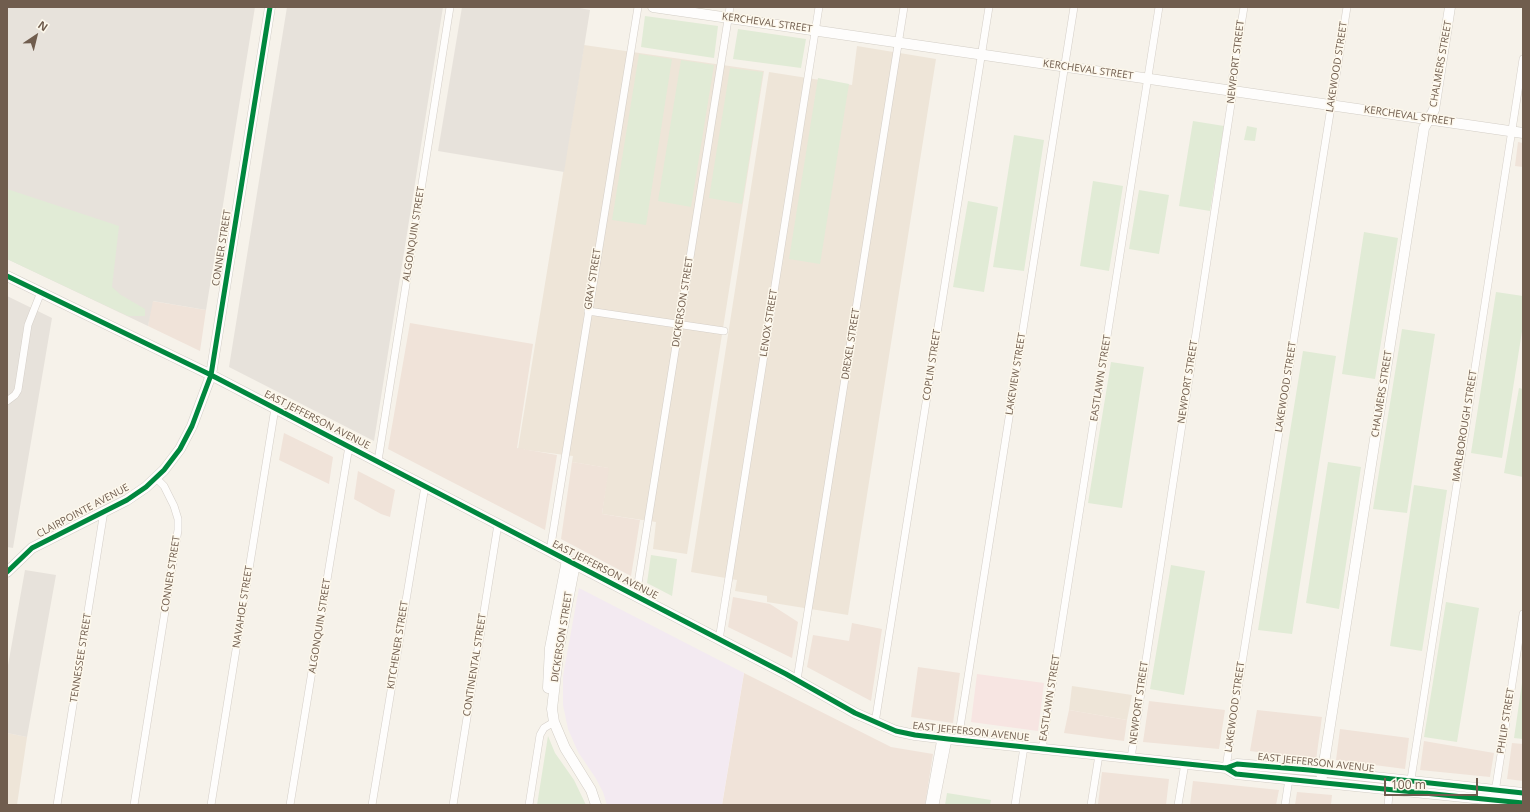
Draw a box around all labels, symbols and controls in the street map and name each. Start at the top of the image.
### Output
street label: KERCHEVAL STREET [721,11,813,35]
north arrow [16,16,56,56]
text: N [35,17,51,34]
street label: NEWPORT STREET [1225,19,1247,105]
street label: CHALMERS STREET [1427,20,1455,108]
street label: LAKEWOOD STREET [1324,21,1350,113]
street label: KERCHEVAL STREET [1042,58,1134,82]
street label: KERCHEVAL STREET [1363,104,1455,128]
street label: ALGONQUIN STREET [401,186,427,282]
street label: CONNER STREET [210,209,234,287]
street label: GRAY STREET [582,248,604,310]
street label: DICKERSON STREET [670,256,696,348]
street label: LENOX STREET [758,288,780,358]
street label: DREXEL STREET [839,308,863,380]
street label: COPLIN STREET [920,328,944,402]
street label: LAKEVIEW STREET [1004,332,1028,416]
street label: EASTLAWN STREET [1088,334,1114,422]
street label: NEWPORT STREET [1175,339,1201,425]
street label: LAKEWOOD STREET [1273,341,1299,433]
street label: CHALMERS STREET [1369,350,1395,438]
street label: MARLBOROUGH STREET [1450,369,1480,483]
street label: EAST JEFFERSON AVENUE [262,388,372,452]
street label: CLAIRPOINTE AVENUE [35,482,131,540]
street label: CONNER STREET [159,535,183,613]
street label: EAST JEFFERSON AVENUE [550,538,660,602]
street label: NAVAHOE STREET [231,565,255,649]
street label: ALGONQUIN STREET [307,578,333,674]
street label: DICKERSON STREET [549,591,575,683]
street label: KITCHENER STREET [385,600,411,690]
street label: TENNESSEE STREET [68,613,94,703]
street label: CONTINENTAL STREET [461,613,489,717]
street label: EASTLAWN STREET [1037,654,1063,742]
street label: NEWPORT STREET [1127,660,1151,746]
street label: LAKEWOOD STREET [1223,661,1247,753]
street label: PHILIP STREET [1495,687,1517,755]
street label: EAST JEFFERSON AVENUE [912,720,1030,744]
street label: EAST JEFFERSON AVENUE [1257,751,1375,775]
scale bar [1386,770,1480,796]
text: 100 m [1391,776,1426,793]

